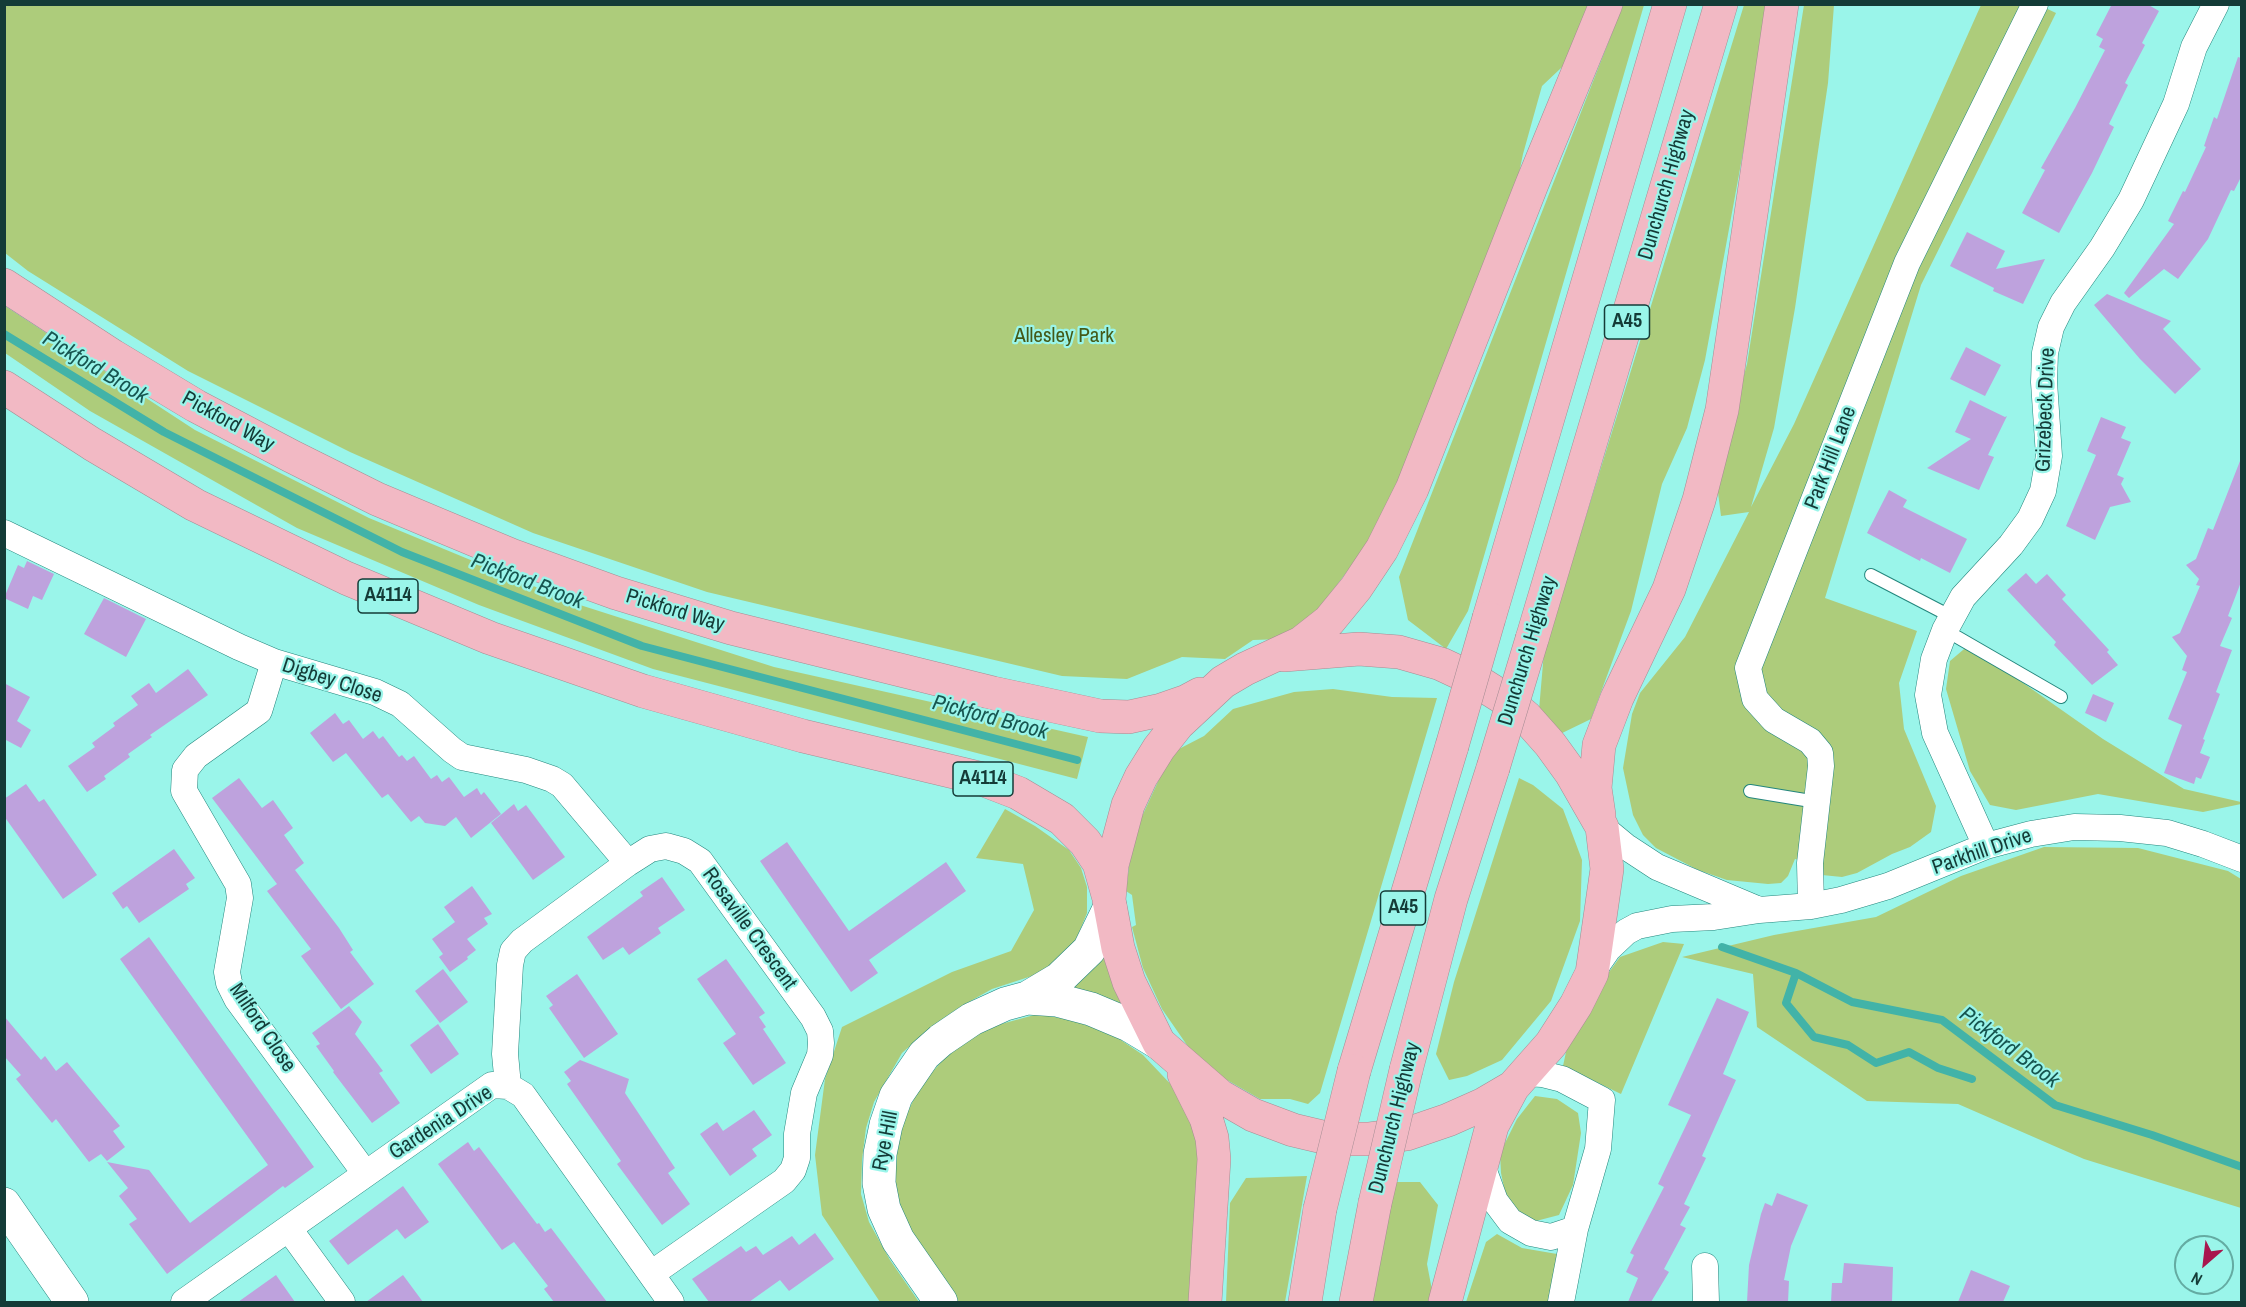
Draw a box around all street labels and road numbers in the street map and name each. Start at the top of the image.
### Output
street label: Dunchurch Highway [1634,107,1700,263]
road number: A45 [1604,305,1650,339]
street label: Grizebeck Drive [2031,347,2061,473]
street label: Pickford Way [177,386,279,458]
street label: Park Hill Lane [1800,403,1862,513]
street label: Dunchurch Highway [1493,573,1563,729]
road number: A4114 [358,579,418,613]
street label: Pickford Way [623,584,727,638]
street label: Digbey Close [279,653,385,709]
road number: A4114 [953,762,1013,796]
street label: Parkhill Drive [1929,823,2035,881]
street label: Rosaville Crescent [696,863,802,995]
road number: A45 [1380,891,1426,925]
street label: Milford Close [223,979,301,1077]
street label: Dunchurch Highway [1364,1040,1426,1196]
street label: Gardenia Drive [385,1080,497,1166]
street label: Rye Hill [868,1109,904,1173]

